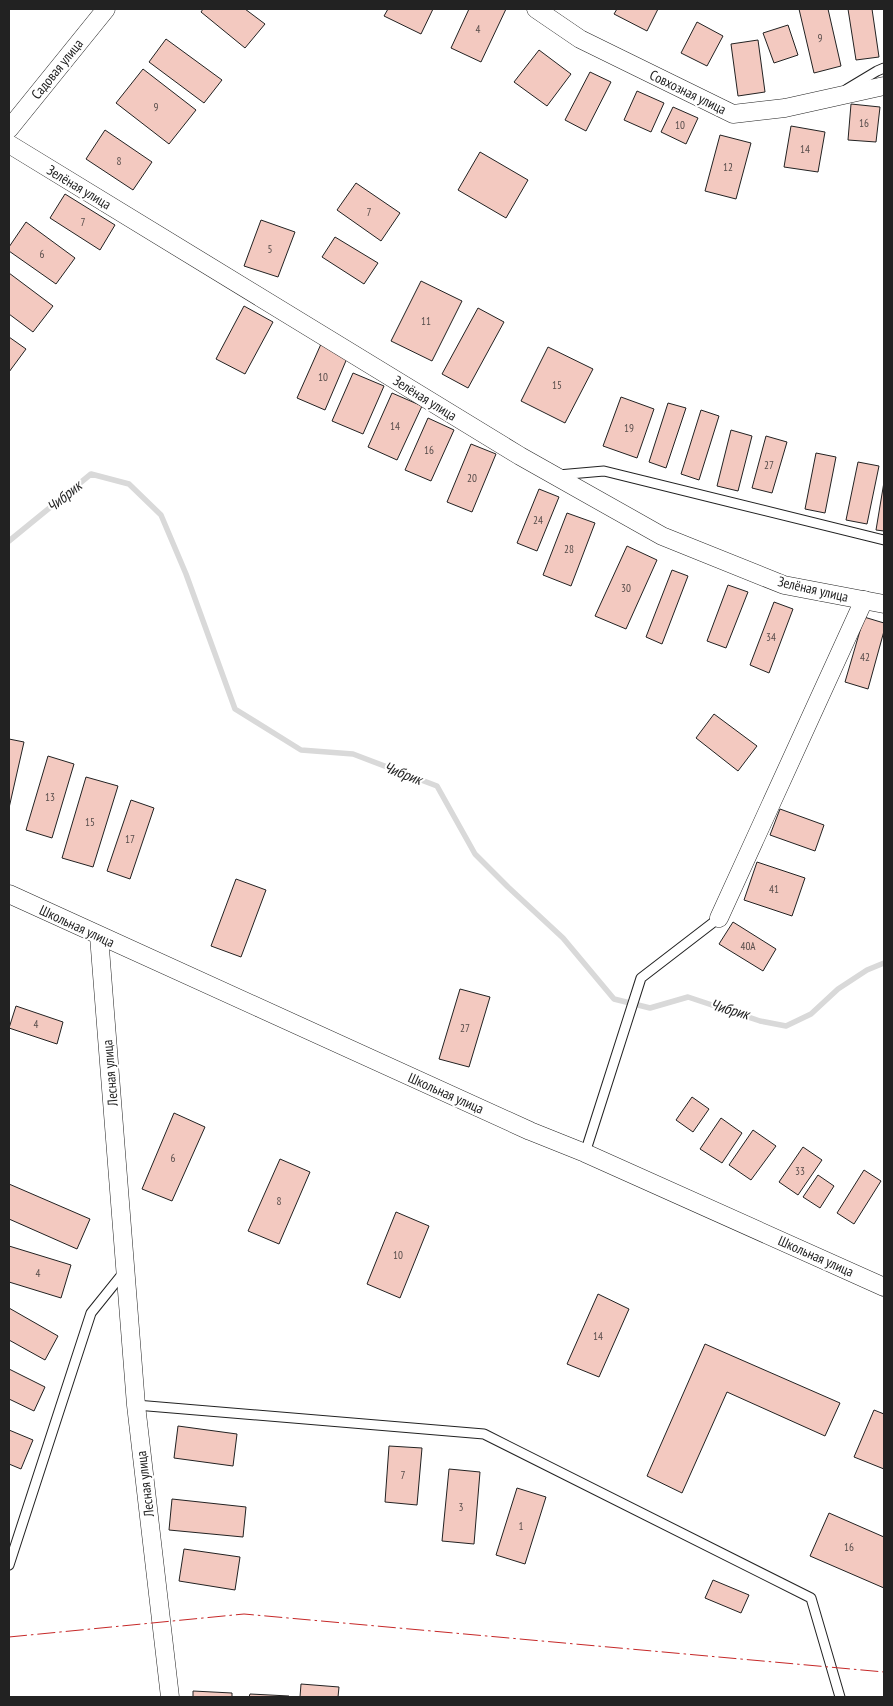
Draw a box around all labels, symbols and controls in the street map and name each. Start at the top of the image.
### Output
house number: 4 [476,22,481,36]
house number: 9 [818,31,823,45]
street label: Садовая улица [27,35,87,103]
street label: Совхозная улица [647,66,729,118]
house number: 9 [154,100,159,114]
house number: 16 [859,116,869,130]
house number: 10 [675,118,685,132]
house number: 14 [800,142,810,156]
house number: 8 [117,154,122,168]
house number: 12 [723,160,733,174]
street label: Зелёная улица [44,161,114,213]
house number: 7 [367,205,372,219]
house number: 7 [81,215,86,229]
house number: 5 [268,242,273,256]
house number: 6 [40,247,45,261]
house number: 11 [421,314,431,328]
house number: 10 [318,370,328,384]
street label: Зелёная улица [390,371,460,425]
house number: 15 [552,378,562,392]
house number: 14 [390,419,400,433]
house number: 19 [624,421,634,435]
house number: 16 [424,443,434,457]
house number: 27 [764,458,774,472]
house number: 20 [467,471,477,485]
water label: Чибрик [43,475,87,516]
house number: 24 [533,513,543,527]
house number: 28 [564,542,574,556]
street label: Зелёная улица [776,572,850,606]
house number: 30 [621,581,631,595]
house number: 34 [766,630,776,644]
house number: 42 [860,650,870,664]
water label: Чибрик [381,757,427,790]
house number: 13 [45,790,55,804]
house number: 15 [85,815,95,829]
house number: 17 [125,832,135,846]
house number: 41 [769,882,779,896]
street label: Школьная улица [37,901,117,951]
house number: 40А [740,939,756,953]
water label: Чибрик [708,994,754,1024]
house number: 4 [34,1017,39,1031]
house number: 27 [460,1021,470,1035]
street label: Лесная улица [98,1039,122,1108]
street label: Школьная улица [405,1068,487,1118]
house number: 6 [171,1151,176,1165]
house number: 33 [795,1164,805,1178]
house number: 8 [277,1194,282,1208]
street label: Школьная улица [775,1231,857,1281]
house number: 10 [393,1248,403,1262]
house number: 4 [36,1266,41,1280]
house number: 14 [593,1329,603,1343]
street label: Лесная улица [132,1450,158,1519]
house number: 7 [401,1468,406,1482]
house number: 3 [459,1500,464,1514]
house number: 1 [519,1519,524,1533]
house number: 16 [844,1540,854,1554]

